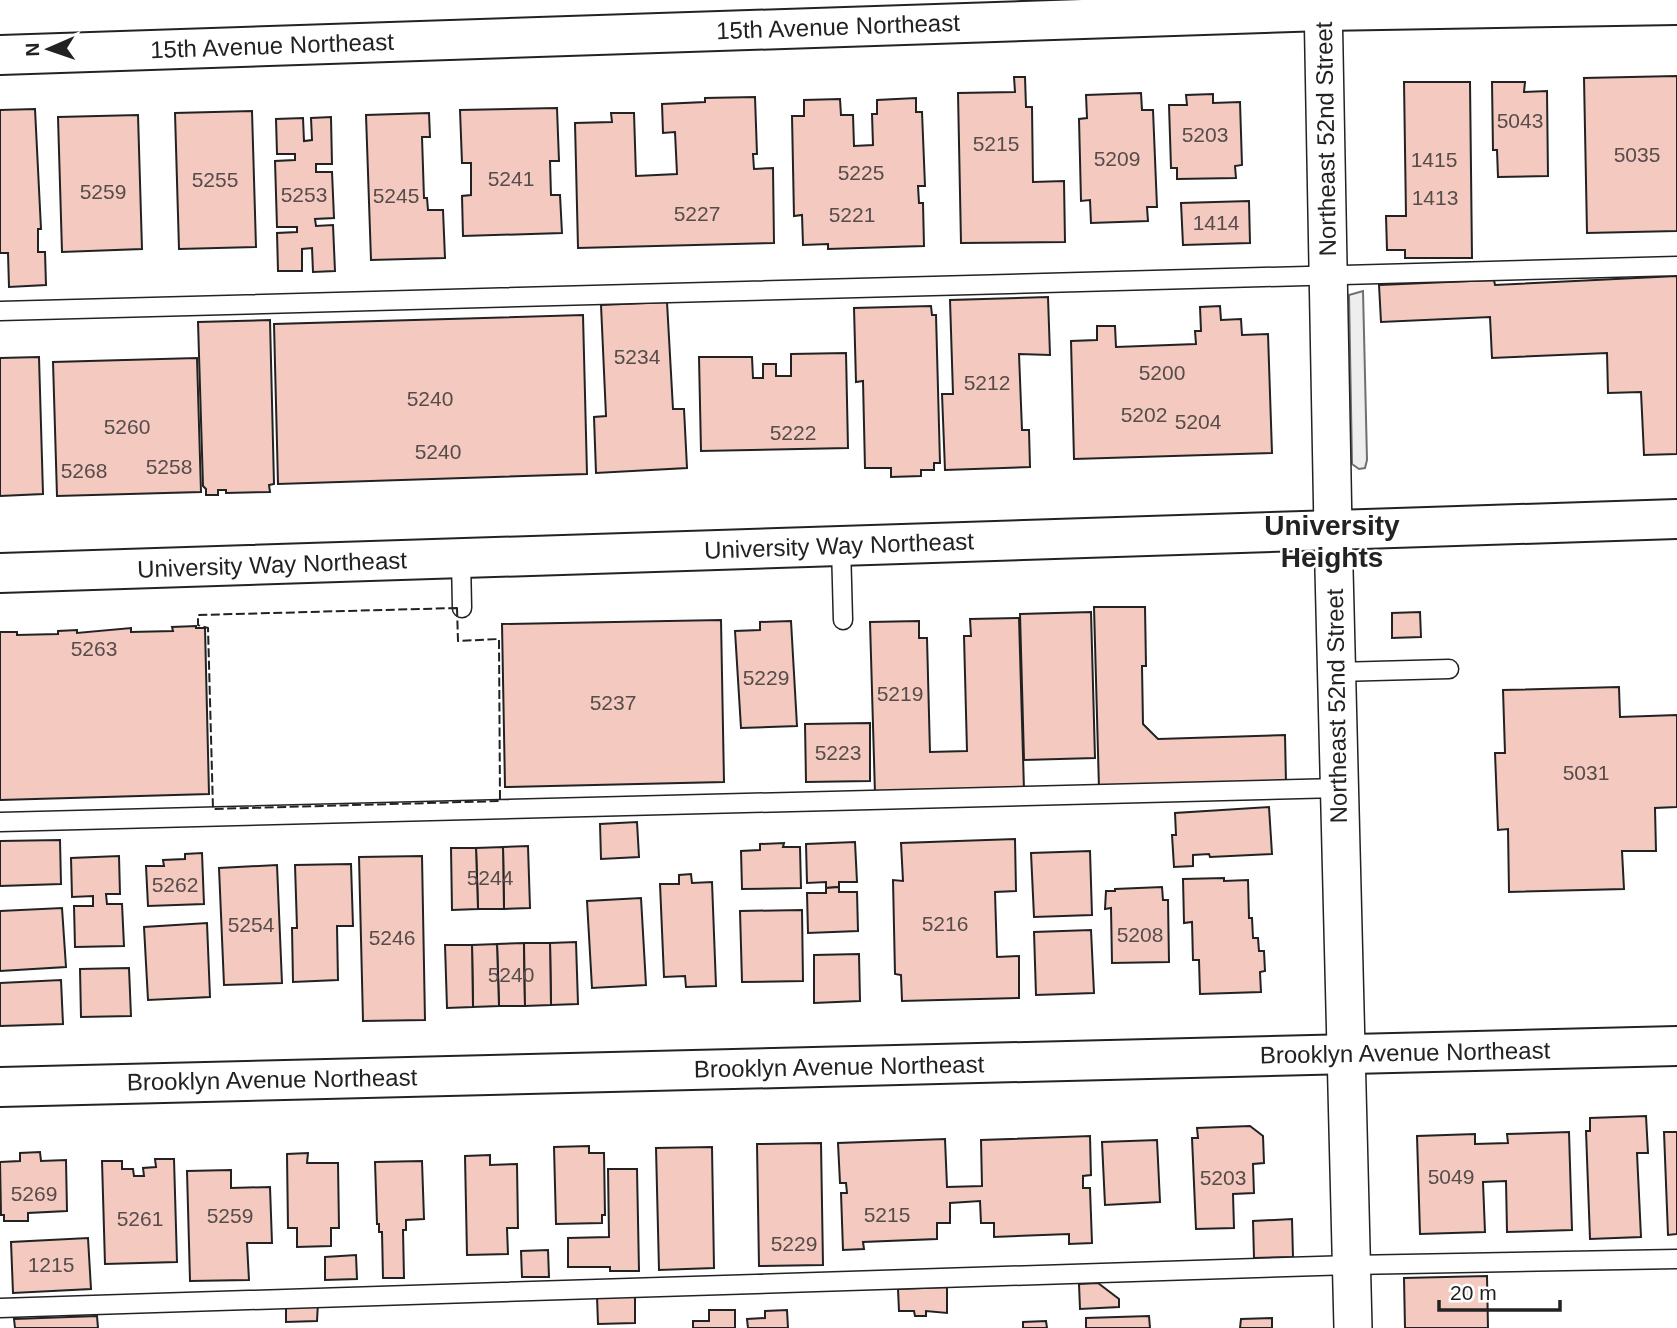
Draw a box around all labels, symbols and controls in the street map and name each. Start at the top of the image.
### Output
street label: 15th Avenue Northeast [716,9,961,44]
north arrow [14,14,84,84]
street label: Northeast 52nd Street [1310,21,1341,257]
street label: 15th Avenue Northeast [150,28,395,63]
text: N [22,42,43,57]
house number: 5043 [1497,109,1543,132]
house number: 5203 [1182,123,1228,146]
house number: 5215 [973,132,1019,155]
house number: 5035 [1614,143,1660,166]
house number: 5209 [1094,147,1140,170]
house number: 1415 [1411,148,1457,171]
house number: 5225 [838,161,884,184]
house number: 5241 [488,167,534,190]
house number: 5255 [192,168,238,191]
house number: 5259 [80,180,126,203]
house number: 5253 [281,183,327,206]
house number: 5245 [373,184,419,207]
house number: 1413 [1412,186,1458,209]
house number: 5227 [674,202,720,225]
house number: 5221 [829,203,875,226]
house number: 1414 [1193,211,1240,234]
house number: 5234 [614,345,661,368]
house number: 5200 [1139,361,1185,384]
house number: 5212 [964,371,1010,394]
house number: 5240 [407,387,453,410]
house number: 5202 [1121,403,1167,426]
house number: 5204 [1175,410,1222,433]
house number: 5260 [104,415,150,438]
house number: 5222 [770,421,816,444]
house number: 5240 [415,440,461,463]
house number: 5258 [146,455,192,478]
house number: 5268 [61,459,107,482]
district label: University Heights [1264,510,1400,573]
street label: University Way Northeast [704,527,975,564]
street label: University Way Northeast [137,546,408,583]
street label: Northeast 52nd Street [1321,588,1352,824]
house number: 5263 [71,637,117,660]
house number: 5229 [743,666,789,689]
house number: 5219 [877,682,923,705]
house number: 5237 [590,691,636,714]
house number: 5223 [815,741,861,764]
house number: 5031 [1563,761,1609,784]
house number: 5244 [467,866,514,889]
house number: 5262 [152,873,198,896]
house number: 5216 [922,912,968,935]
house number: 5254 [228,913,275,936]
house number: 5208 [1117,923,1163,946]
house number: 5246 [369,926,415,949]
house number: 5240 [488,963,534,986]
street label: Brooklyn Avenue Northeast [1260,1036,1551,1069]
street label: Brooklyn Avenue Northeast [694,1050,985,1083]
street label: Brooklyn Avenue Northeast [127,1063,418,1096]
house number: 5049 [1428,1165,1474,1188]
house number: 5203 [1200,1166,1246,1189]
house number: 5269 [11,1182,57,1205]
house number: 5215 [864,1203,910,1226]
house number: 5259 [207,1204,253,1227]
house number: 5261 [117,1207,163,1230]
house number: 5229 [771,1232,817,1255]
house number: 1215 [28,1253,74,1276]
scale bar [1439,1268,1560,1312]
text: 20 m [1450,1281,1497,1304]

